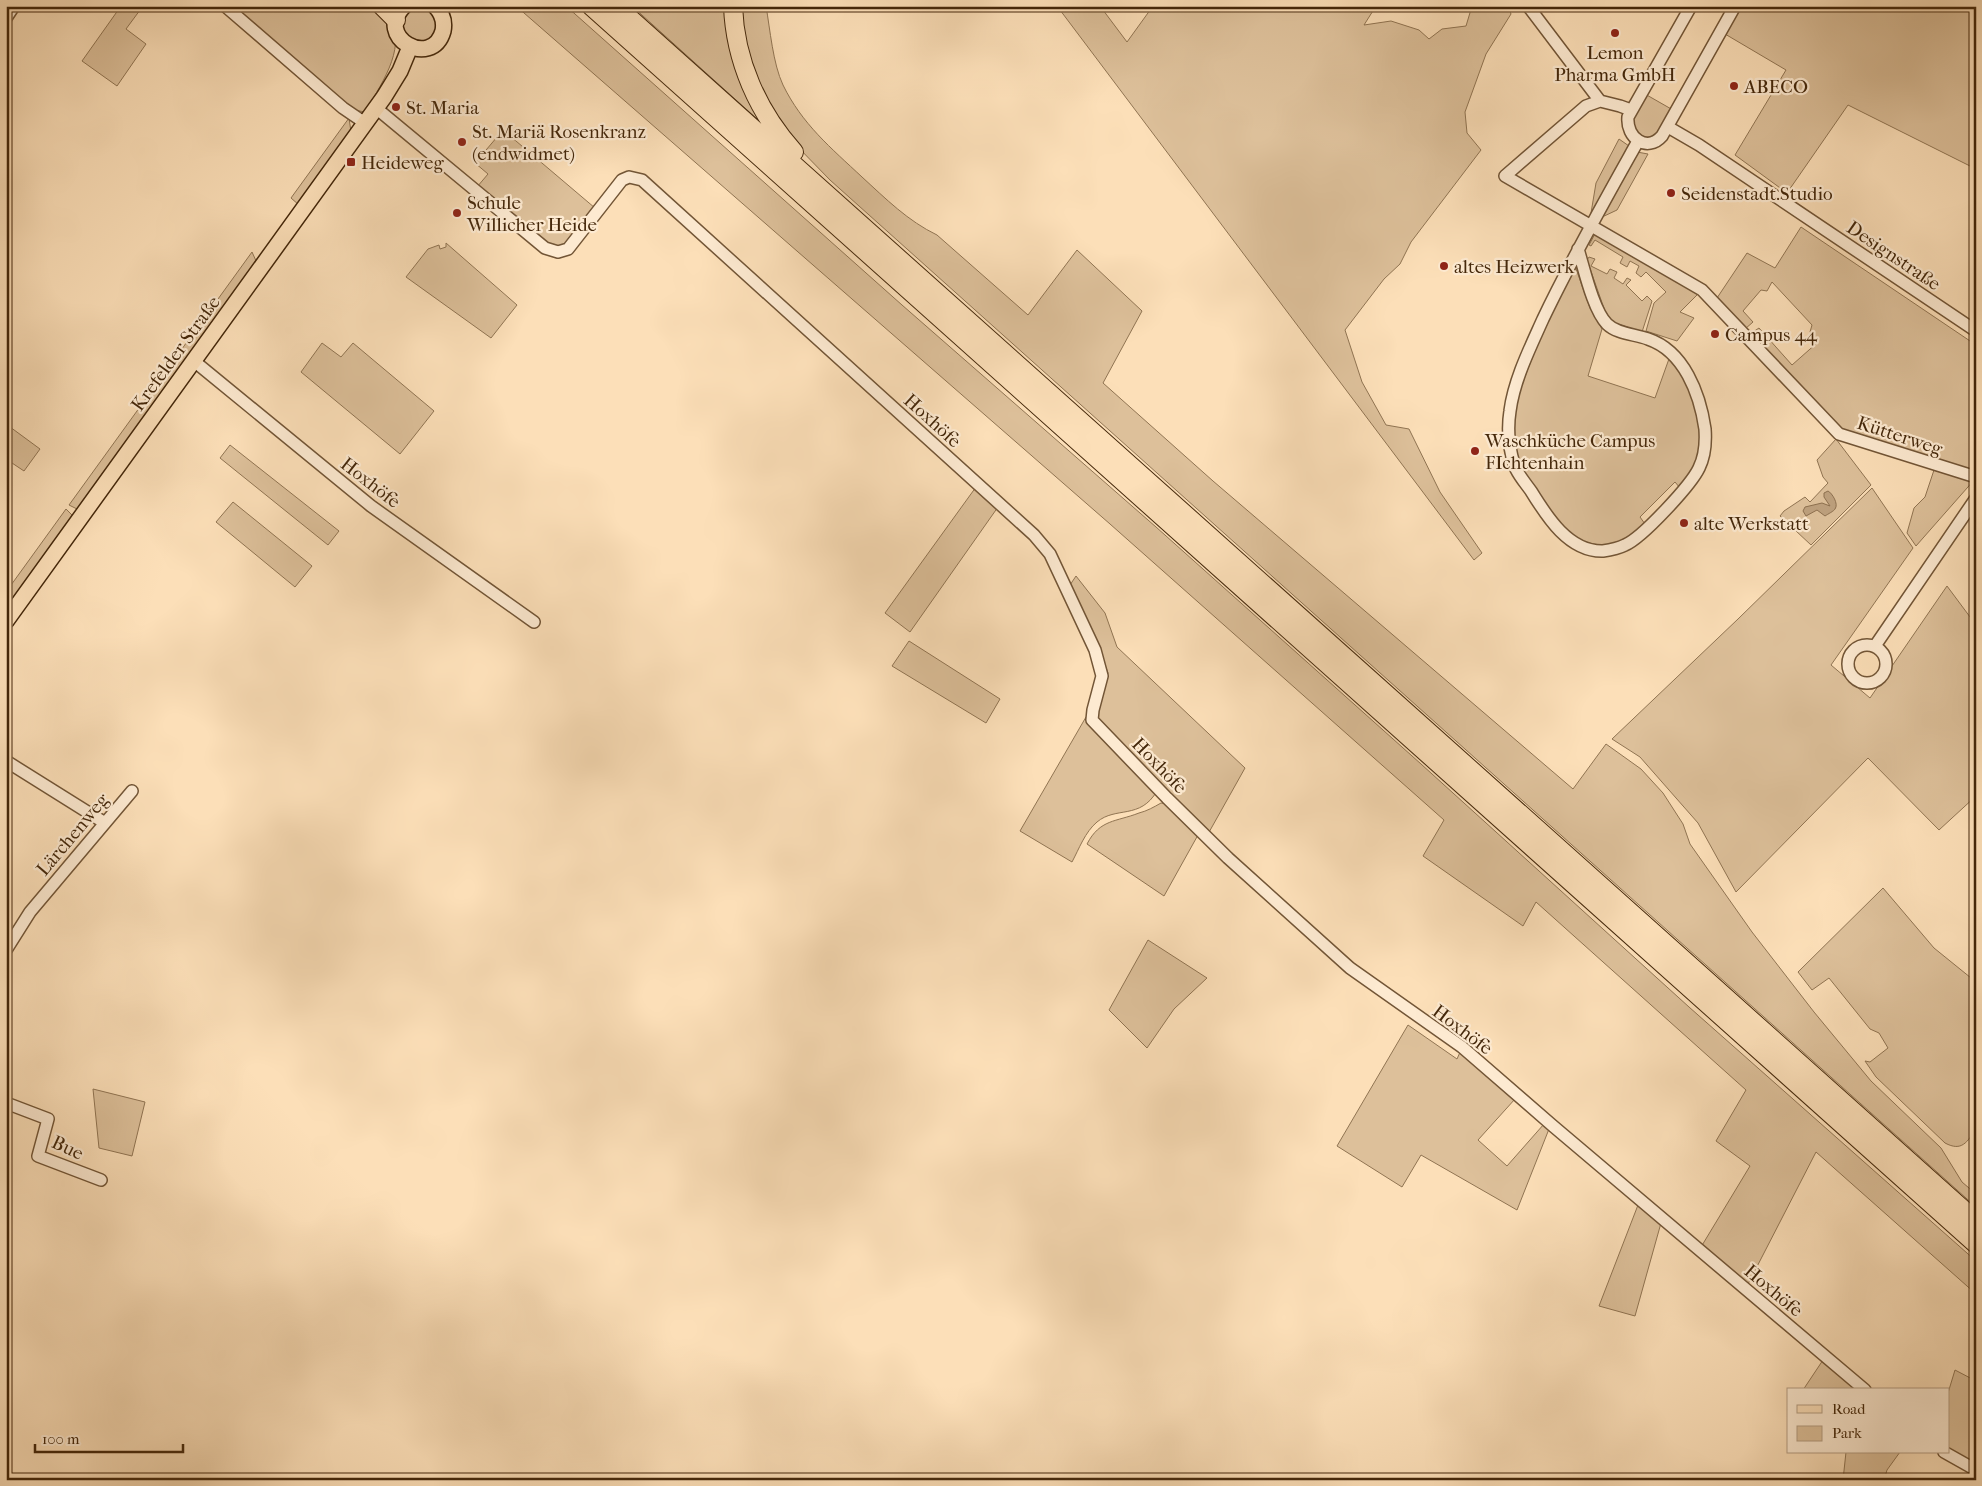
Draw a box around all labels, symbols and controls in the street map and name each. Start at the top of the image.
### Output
marker: Lemon Pharma GmbH [1609,27,1621,39]
place label: Lemon Pharma GmbH [1554,42,1676,86]
place label: ABECO [1743,76,1808,98]
marker: ABECO [1728,80,1740,92]
place label: St. Maria [406,97,479,119]
marker: St. Maria [390,101,402,113]
place label: St. Mariä Rosenkranz (endwidmet) [472,121,646,165]
marker: St. Mariä Rosenkranz (endwidmet) [456,136,468,148]
place label: Heideweg [361,152,444,174]
marker: Heideweg [345,156,357,168]
place label: Seidenstadt.Studio [1681,183,1833,205]
marker: Seidenstadt.Studio [1665,187,1677,199]
place label: Schule Willicher Heide [466,192,597,236]
marker: Schule Willicher Heide [451,207,463,219]
street label: Designstraße [1842,216,1944,295]
place label: altes Heizwerk [1454,256,1575,278]
marker: altes Heizwerk [1438,260,1450,272]
street label: Krefelder Straße [127,292,225,415]
place label: Campus 44 [1725,324,1818,346]
marker: Campus 44 [1709,328,1721,340]
street label: Hoxhöfe [899,389,965,452]
street label: Kütterweg [1854,412,1946,460]
place label: Waschküche Campus FIchtenhain [1484,430,1655,474]
marker: Waschküche Campus FIchtenhain [1469,445,1481,457]
street label: Hoxhöfe [336,453,404,513]
place label: alte Werkstatt [1694,513,1809,535]
marker: alte Werkstatt [1678,517,1690,529]
street label: Hoxhöfe [1127,733,1191,798]
street label: Lärchenweg [32,788,114,880]
street label: Hoxhöfe [1428,1000,1497,1059]
street label: Bue [48,1131,87,1165]
street label: Hoxhöfe [1740,1260,1807,1321]
legend [1787,1388,1950,1454]
text: Road [1832,1400,1866,1418]
scale bar [35,1421,182,1453]
text: Park [1832,1424,1862,1442]
text: 100 m [42,1430,80,1448]

